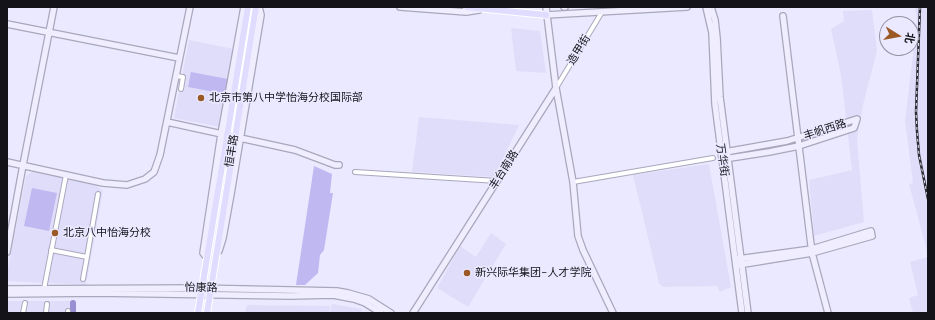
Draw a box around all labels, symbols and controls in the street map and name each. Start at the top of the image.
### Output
north arrow [879,16,919,56]
text: 北 [902,31,918,45]
street label: 造甲街 [565,33,593,67]
place label: 北京市第八中学怡海分校国际部 [209,91,363,105]
marker: 北京市第八中学怡海分校国际部 [196,93,206,103]
street label: 丰帆西路 [802,117,848,143]
street label: 恒丰路 [223,134,241,168]
street label: 万华街 [713,143,731,177]
street label: 丰台南路 [487,148,521,192]
place label: 北京八中怡海分校 [63,226,151,240]
marker: 北京八中怡海分校 [50,228,60,238]
place label: 新兴际华集团-人才学院 [475,266,591,280]
marker: 新兴际华集团-人才学院 [462,268,472,278]
street label: 怡康路 [184,281,218,295]

